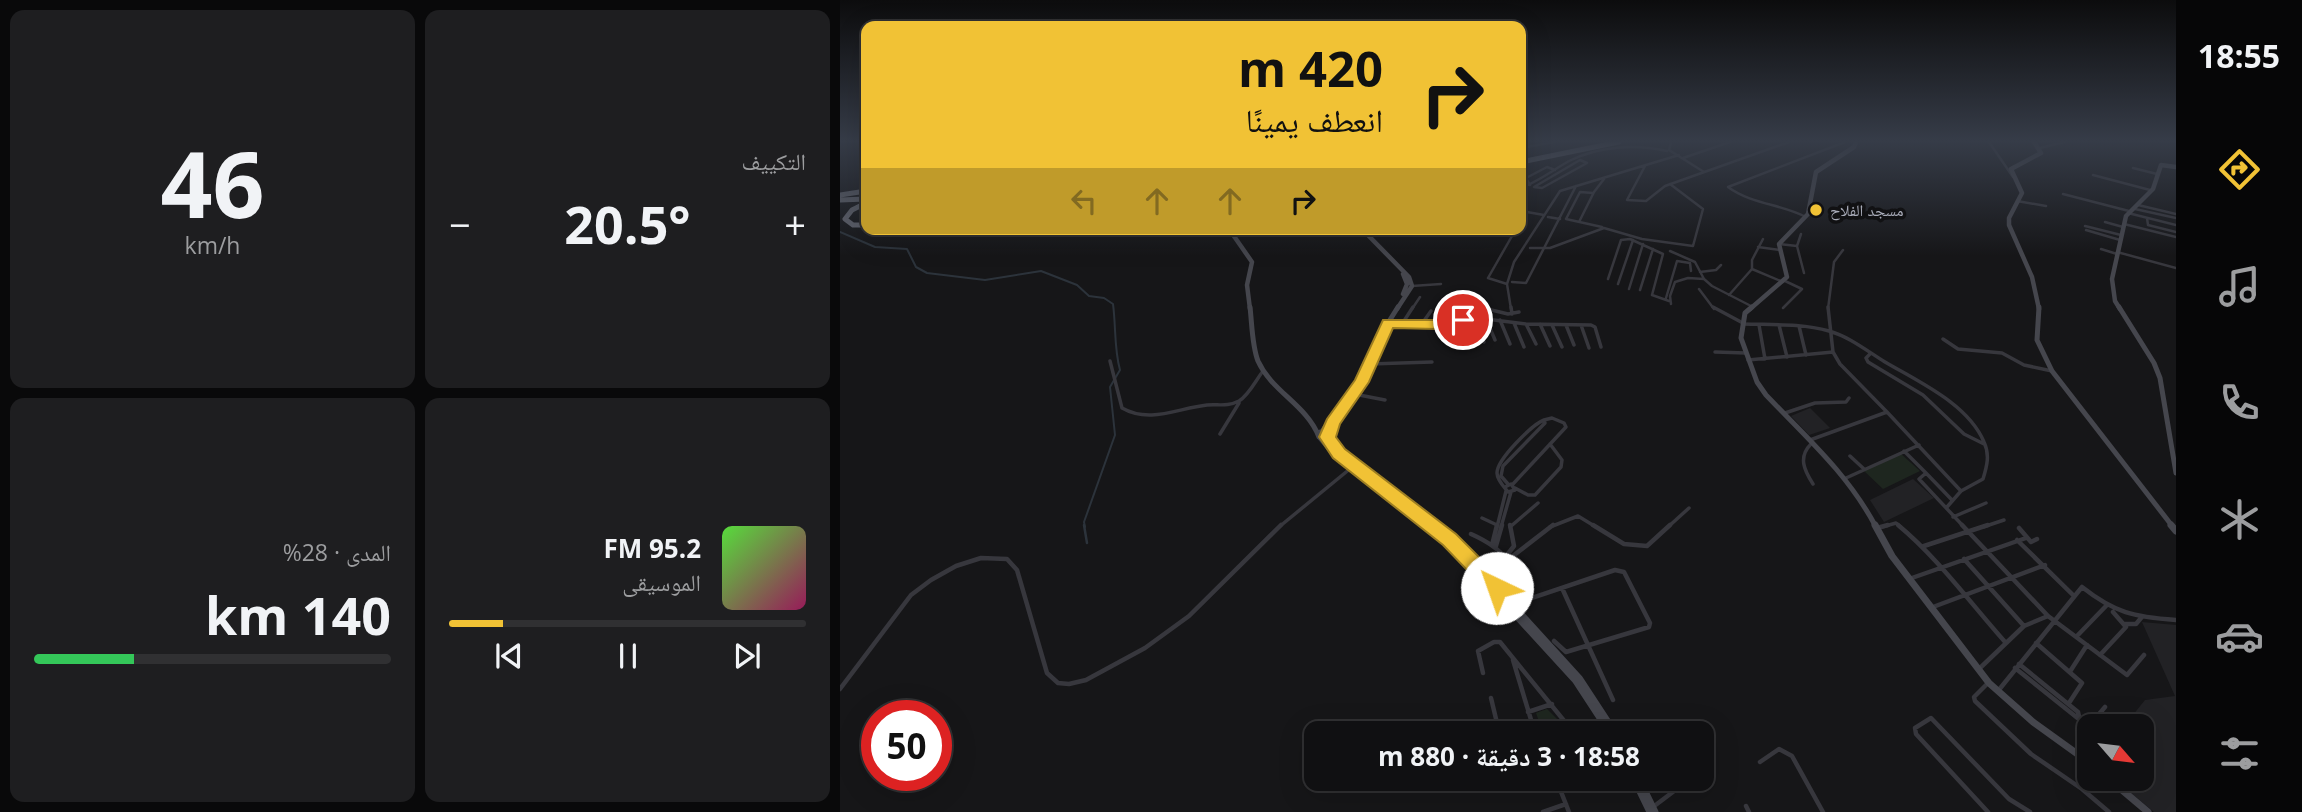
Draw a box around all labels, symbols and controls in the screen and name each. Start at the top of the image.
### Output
text: 18:55 [2198,34,2280,77]
text: 420 m [1238,35,1383,101]
icon: right [1407,49,1498,140]
text: انعطف يمينًا [1246,98,1383,141]
text: 46 [160,121,265,245]
text: التكييف [741,145,806,177]
icon: directions [2215,145,2264,194]
icon: left [1065,182,1103,220]
icon: ahead [1138,182,1176,220]
icon: ahead [1211,182,1249,220]
icon: right [1284,182,1322,220]
text: 20.5° [564,188,691,259]
text: − [449,198,471,250]
text: + [784,198,806,250]
place label: مسجد الفلاح [1830,199,1904,221]
marker: مسجد الفلاح [1808,202,1824,218]
text: km/h [185,229,240,261]
icon: music [2215,262,2264,311]
pin [1433,290,1493,350]
icon: arrive [1444,301,1482,339]
icon: phone [2215,378,2264,427]
icon: climate [2215,495,2264,544]
text: 95.2 FM [603,530,701,566]
text: المدى · 28% [283,536,391,568]
position arrow [1460,551,1534,625]
text: الموسيقى [622,566,701,598]
text: 140 km [205,579,391,650]
icon: car [2215,612,2264,661]
icon: previous [490,637,528,675]
icon: pause [609,637,647,675]
icon: next [728,637,766,675]
speed limit sign: 50 [861,700,952,791]
north arrow [2077,714,2154,791]
map controls [2077,714,2154,791]
icon: filters [2215,729,2264,778]
text: 18:58 · 3 دقيقة · 880 m [1378,738,1640,774]

